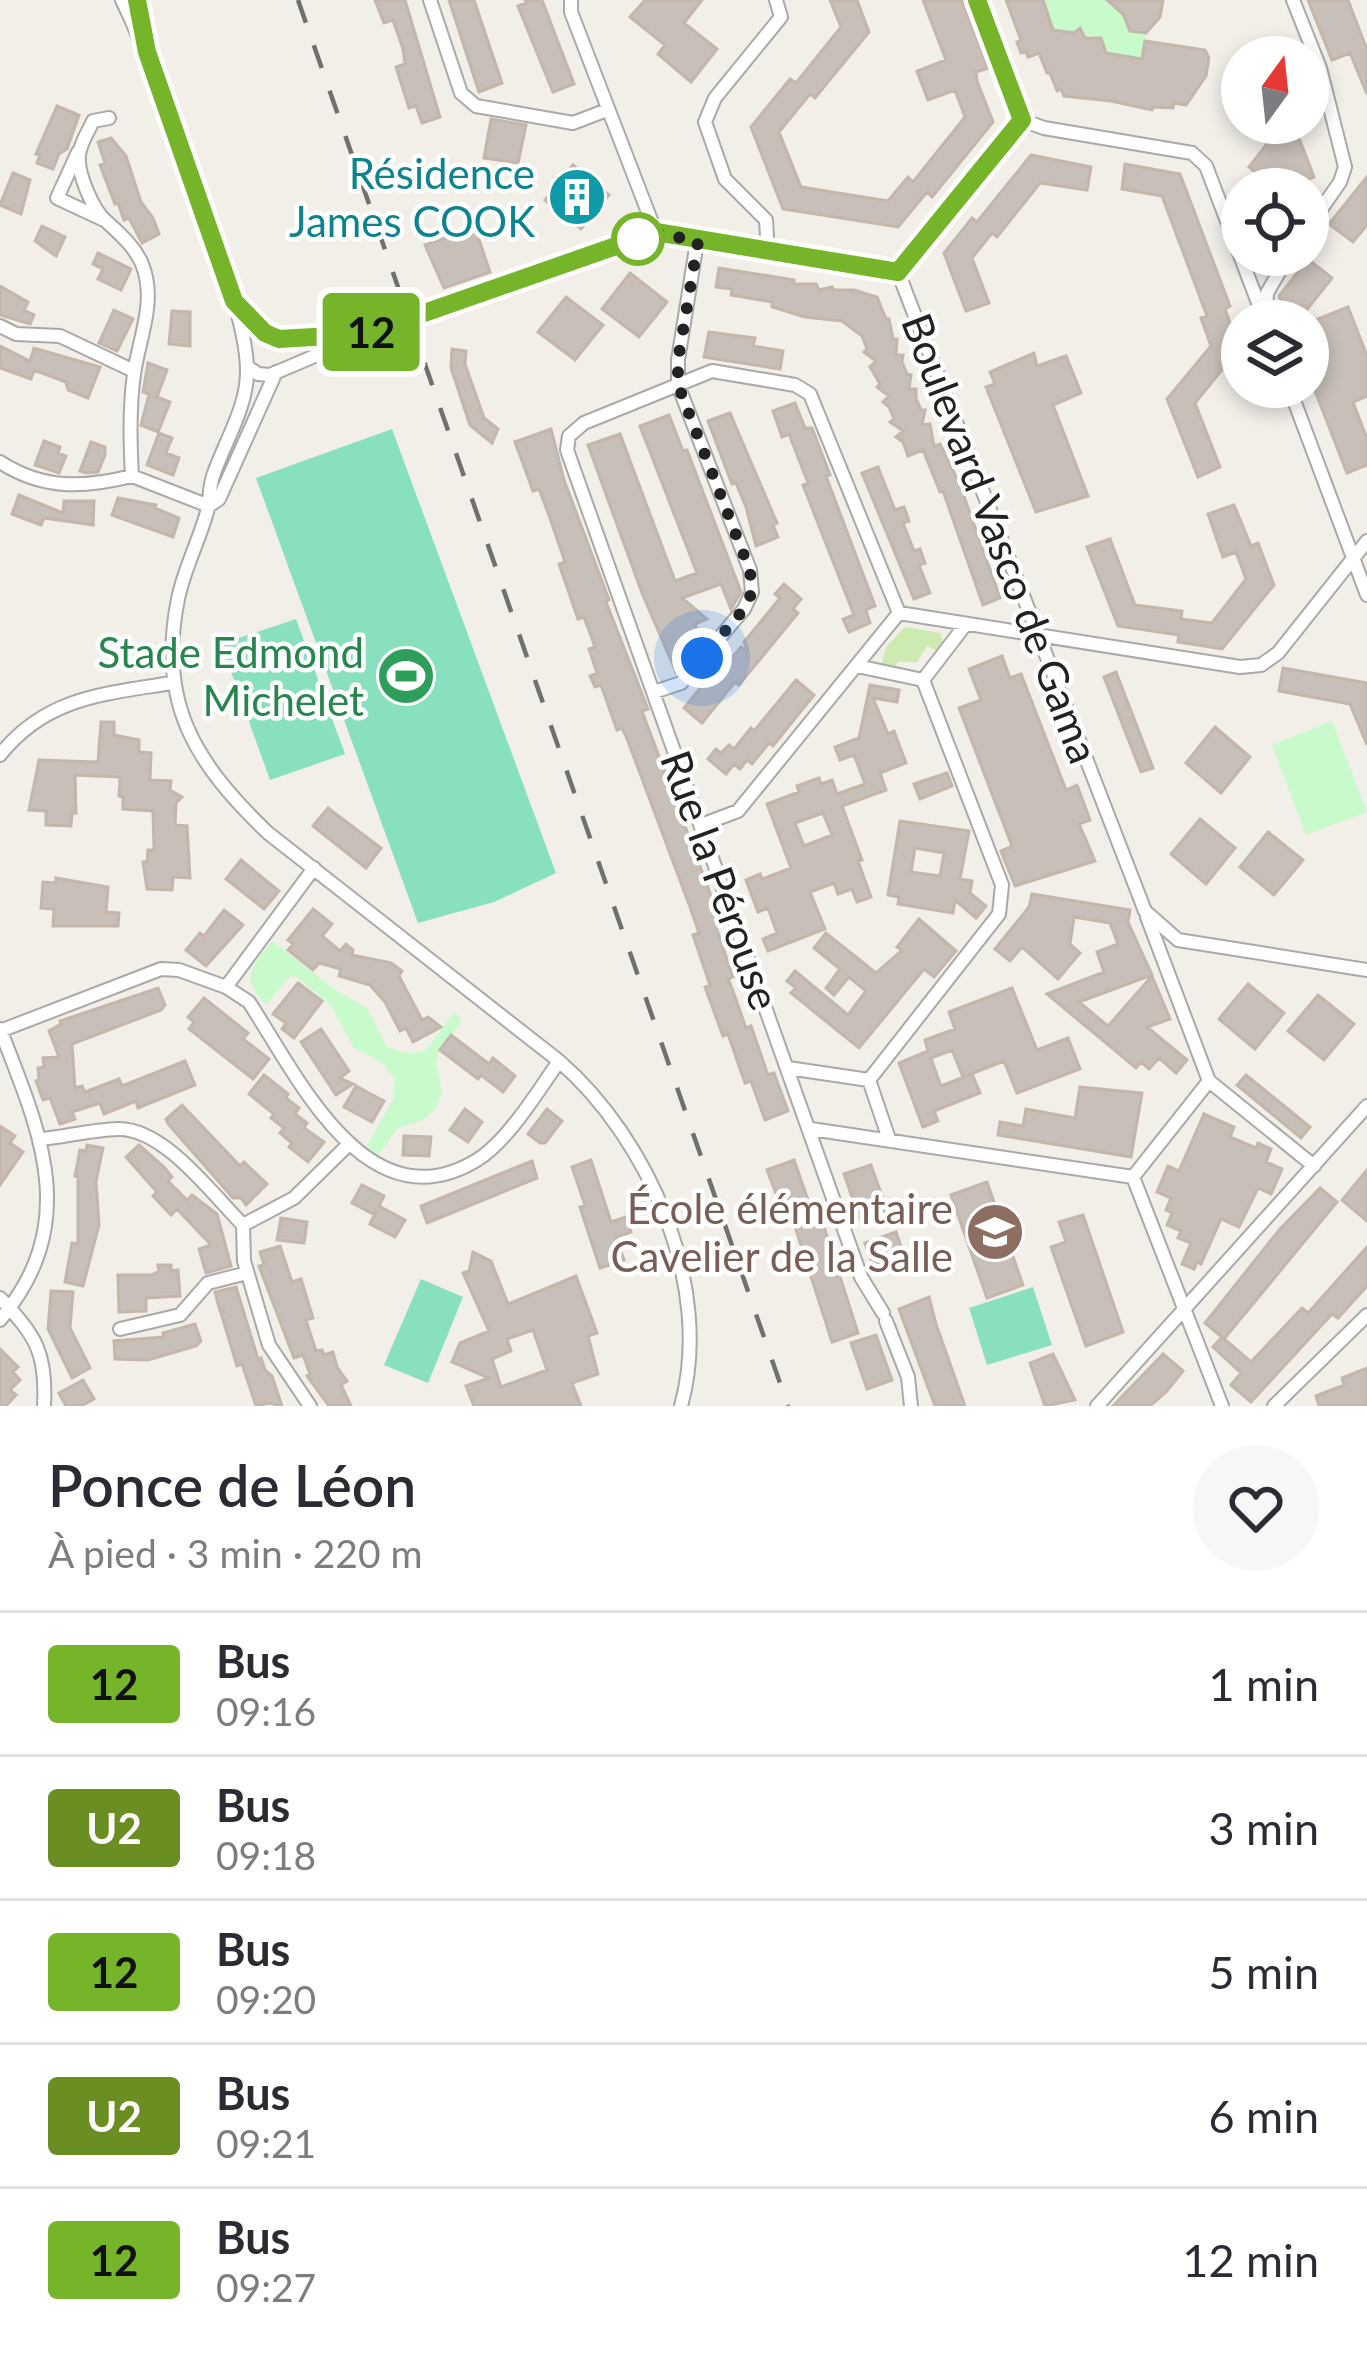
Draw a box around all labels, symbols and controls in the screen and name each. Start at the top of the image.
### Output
north arrow [1221,36,1329,144]
map controls [1221,36,1329,408]
place label: Résidence James COOK [289,148,535,246]
building icon: Résidence James COOK [546,166,608,228]
button: locate [1221,168,1329,276]
unlabelled marker [613,214,663,264]
line badge: 12 [317,293,425,371]
button: layers [1221,300,1329,408]
street label: Boulevard Vasco de Gama [892,306,1110,770]
text: 12 [347,307,395,357]
place label: Stade Edmond Michelet [98,627,364,725]
your location [672,628,732,688]
sports icon: Stade Edmond Michelet [375,645,437,707]
street label: Rue la Pérouse [651,744,791,1016]
place label: École élémentaire Cavelier de la Salle [611,1183,953,1281]
school or university icon: École élémentaire Cavelier de la Salle [964,1201,1026,1263]
button: heart [1193,1445,1319,1571]
text: Ponce de Léon [48,1451,416,1519]
text: À pied · 3 min · 220 m [48,1530,423,1576]
text: Bus [216,1634,290,1688]
text: 1 min [1208,1657,1319,1711]
text: 12 [90,1659,138,1709]
text: 09:16 [216,1688,316,1734]
text: Bus [216,1778,290,1832]
text: 3 min [1208,1801,1319,1855]
text: U2 [86,1803,142,1853]
text: 09:18 [216,1832,316,1878]
text: Bus [216,1922,290,1976]
text: 5 min [1208,1945,1319,1999]
text: 12 [90,1947,138,1997]
text: 09:20 [216,1976,316,2022]
text: Bus [216,2066,290,2120]
text: 6 min [1208,2089,1319,2143]
text: U2 [86,2091,142,2141]
text: 09:21 [216,2120,316,2166]
text: Bus [216,2210,290,2264]
text: 12 min [1182,2233,1319,2287]
text: 12 [90,2235,138,2285]
text: 09:27 [216,2264,316,2310]

